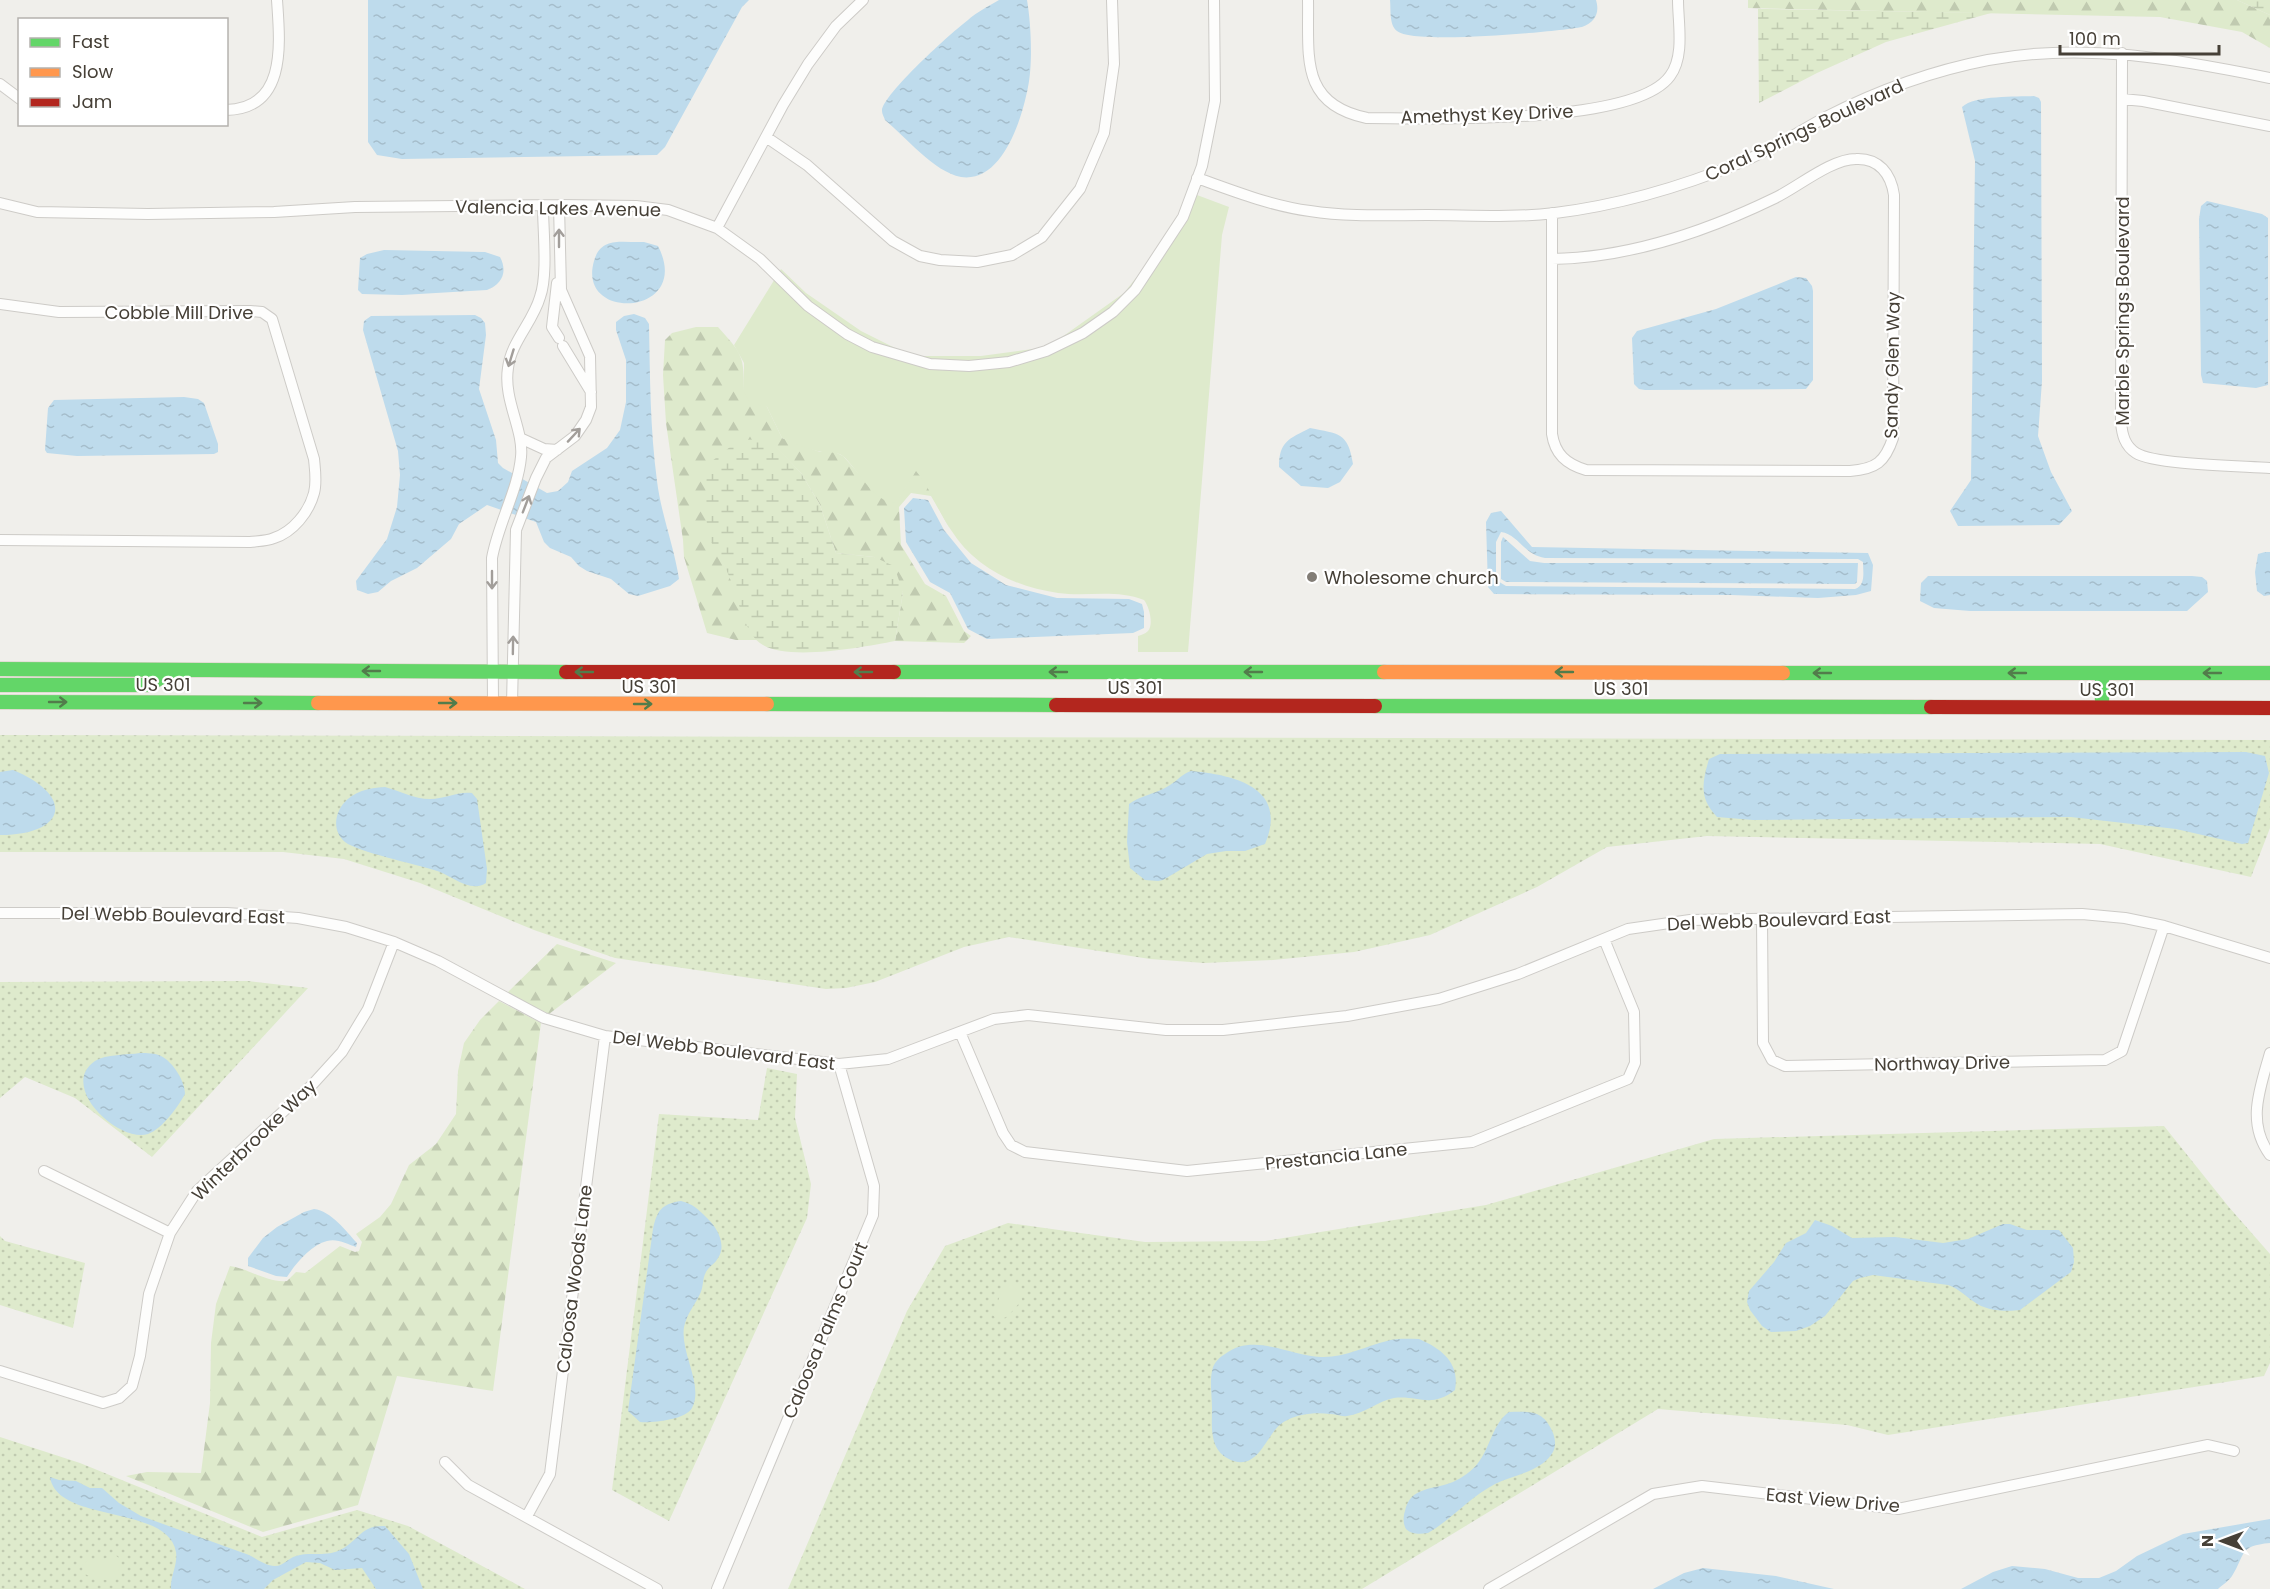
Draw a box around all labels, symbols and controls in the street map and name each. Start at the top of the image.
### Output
legend [18,18,228,126]
scale bar [2060,18,2219,56]
text: 100 m [2069,26,2121,51]
text: Fast [72,29,109,54]
text: Slow [72,59,114,84]
street label: Coral Springs Boulevard [1701,73,1907,187]
text: Jam [72,89,112,114]
street label: Amethyst Key Drive [1400,98,1574,130]
street label: Valencia Lakes Avenue [455,194,661,222]
street label: Marble Springs Boulevard [2110,196,2135,426]
one-way arrow [553,229,565,249]
street label: Sandy Glen Way [1878,291,1906,439]
street label: Cobble Mill Drive [105,300,253,325]
one-way arrow [504,348,515,367]
one-way arrow [567,427,581,442]
one-way arrow [521,495,532,513]
place label: Wholesome church [1324,565,1499,590]
one-way arrow [486,570,498,590]
marker: Wholesome church [1305,570,1319,584]
one-way arrow [507,635,519,655]
one-way arrow [362,665,382,677]
one-way arrow [574,666,594,678]
one-way arrow [853,666,873,678]
one-way arrow [1048,666,1068,678]
one-way arrow [1243,666,1263,678]
one-way arrow [1554,666,1574,678]
one-way arrow [1812,667,1832,679]
one-way arrow [2007,667,2027,679]
one-way arrow [2202,667,2222,679]
street label: US 301 [135,672,191,697]
street label: US 301 [621,674,677,699]
street label: US 301 [1107,675,1163,700]
street label: US 301 [1593,676,1649,701]
street label: US 301 [2079,677,2135,702]
one-way arrow [48,696,68,708]
one-way arrow [243,697,263,709]
one-way arrow [438,697,458,709]
one-way arrow [633,698,653,710]
street label: Del Webb Boulevard East [61,901,285,929]
street label: Del Webb Boulevard East [1667,904,1891,936]
street label: Del Webb Boulevard East [611,1024,837,1076]
street label: Northway Drive [1874,1049,2010,1077]
street label: Winterbrooke Way [186,1074,322,1206]
street label: Prestancia Lane [1264,1136,1408,1176]
street label: Caloosa Woods Lane [550,1183,598,1375]
street label: Caloosa Palms Court [776,1238,874,1422]
street label: East View Drive [1765,1482,1901,1518]
north arrow [2192,1511,2252,1571]
text: N [2196,1535,2219,1547]

